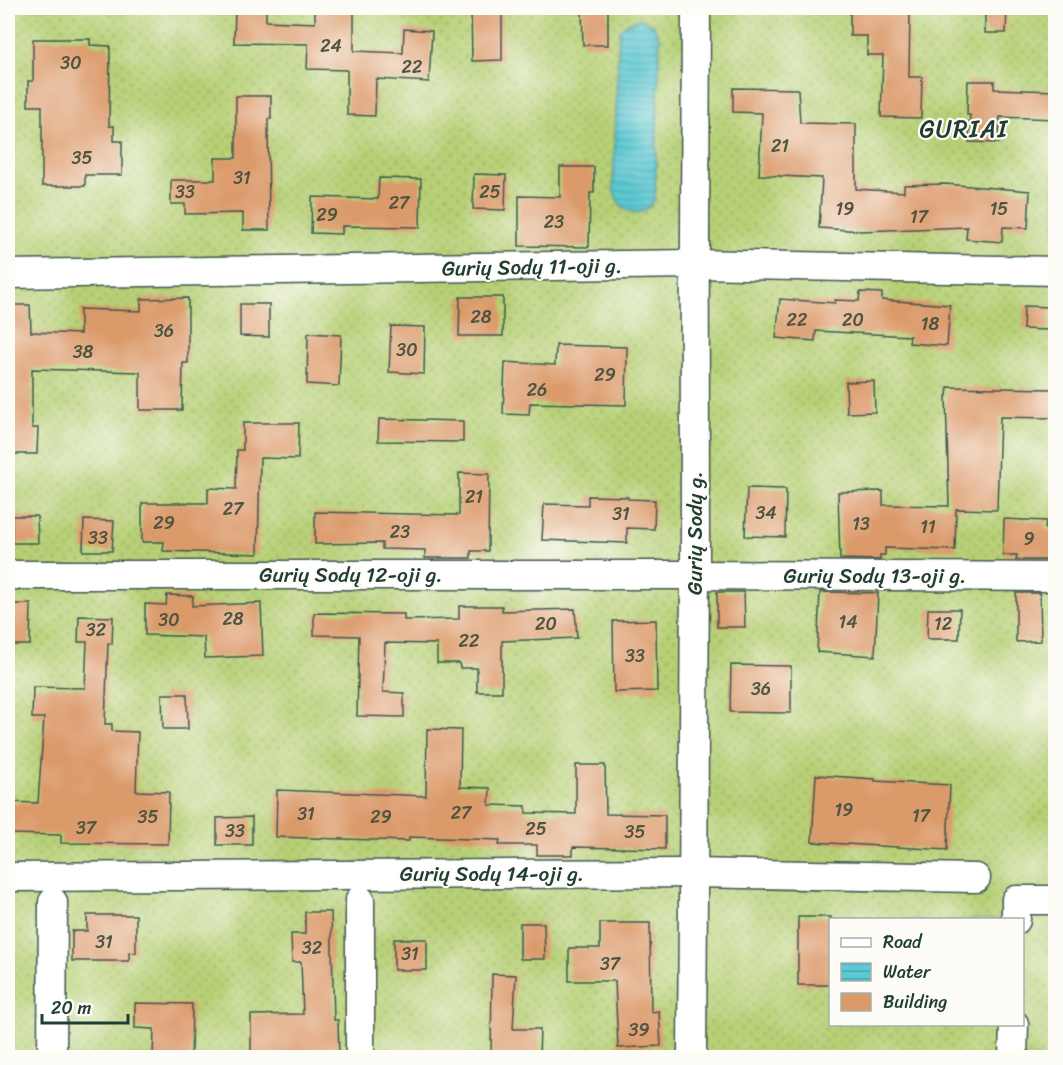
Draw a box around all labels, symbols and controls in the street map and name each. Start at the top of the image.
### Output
house number: 24 [320,30,342,62]
house number: 30 [60,47,82,79]
house number: 22 [402,51,422,83]
district label: GURIAI [919,108,1009,150]
house number: 21 [771,130,789,162]
house number: 35 [72,142,92,174]
house number: 31 [233,162,251,194]
house number: 33 [175,176,195,208]
house number: 25 [479,176,501,208]
house number: 27 [389,187,411,219]
house number: 19 [836,193,854,225]
house number: 15 [990,193,1008,225]
house number: 29 [316,199,338,231]
house number: 17 [910,201,930,233]
house number: 23 [544,206,564,238]
street label: Gurių Sodų 11-oji g. [442,246,622,288]
house number: 28 [470,301,492,333]
house number: 22 [787,304,807,336]
house number: 20 [842,304,864,336]
house number: 18 [921,308,939,340]
house number: 36 [154,315,174,347]
house number: 30 [396,334,418,366]
house number: 38 [73,336,94,368]
house number: 29 [594,359,616,391]
house number: 26 [527,374,547,406]
street label: Gurių Sodų g. [676,471,714,595]
house number: 21 [465,481,483,513]
house number: 27 [223,493,245,525]
house number: 34 [755,497,777,529]
house number: 31 [612,498,630,530]
house number: 29 [153,507,175,539]
house number: 13 [852,508,870,540]
house number: 11 [920,511,936,543]
house number: 23 [390,516,410,548]
house number: 33 [88,522,108,554]
house number: 9 [1023,523,1035,555]
street label: Gurių Sodų 12-oji g. [259,556,443,594]
street label: Gurių Sodų 13-oji g. [784,557,966,595]
house number: 28 [222,603,244,635]
house number: 30 [158,604,180,636]
house number: 14 [839,606,857,638]
house number: 20 [535,608,557,640]
house number: 12 [934,608,952,640]
house number: 32 [86,614,106,646]
house number: 22 [459,625,479,657]
house number: 33 [625,640,645,672]
house number: 36 [751,673,771,705]
house number: 19 [835,794,853,826]
house number: 27 [451,797,473,829]
house number: 31 [297,798,315,830]
house number: 17 [912,800,932,832]
house number: 35 [138,801,158,833]
house number: 29 [370,801,392,833]
house number: 37 [76,812,98,844]
house number: 25 [525,813,547,845]
house number: 33 [225,815,245,847]
house number: 35 [625,816,645,848]
street label: Gurių Sodų 14-oji g. [400,855,584,893]
legend [829,918,1024,1026]
house number: 31 [95,926,113,958]
text: Road [883,926,923,958]
house number: 32 [302,932,322,964]
house number: 31 [401,938,419,970]
house number: 37 [600,948,622,980]
text: Water [883,956,932,988]
text: Building [883,986,947,1018]
scale bar [42,987,128,1025]
text: 20 m [51,992,91,1024]
house number: 39 [629,1014,649,1046]

